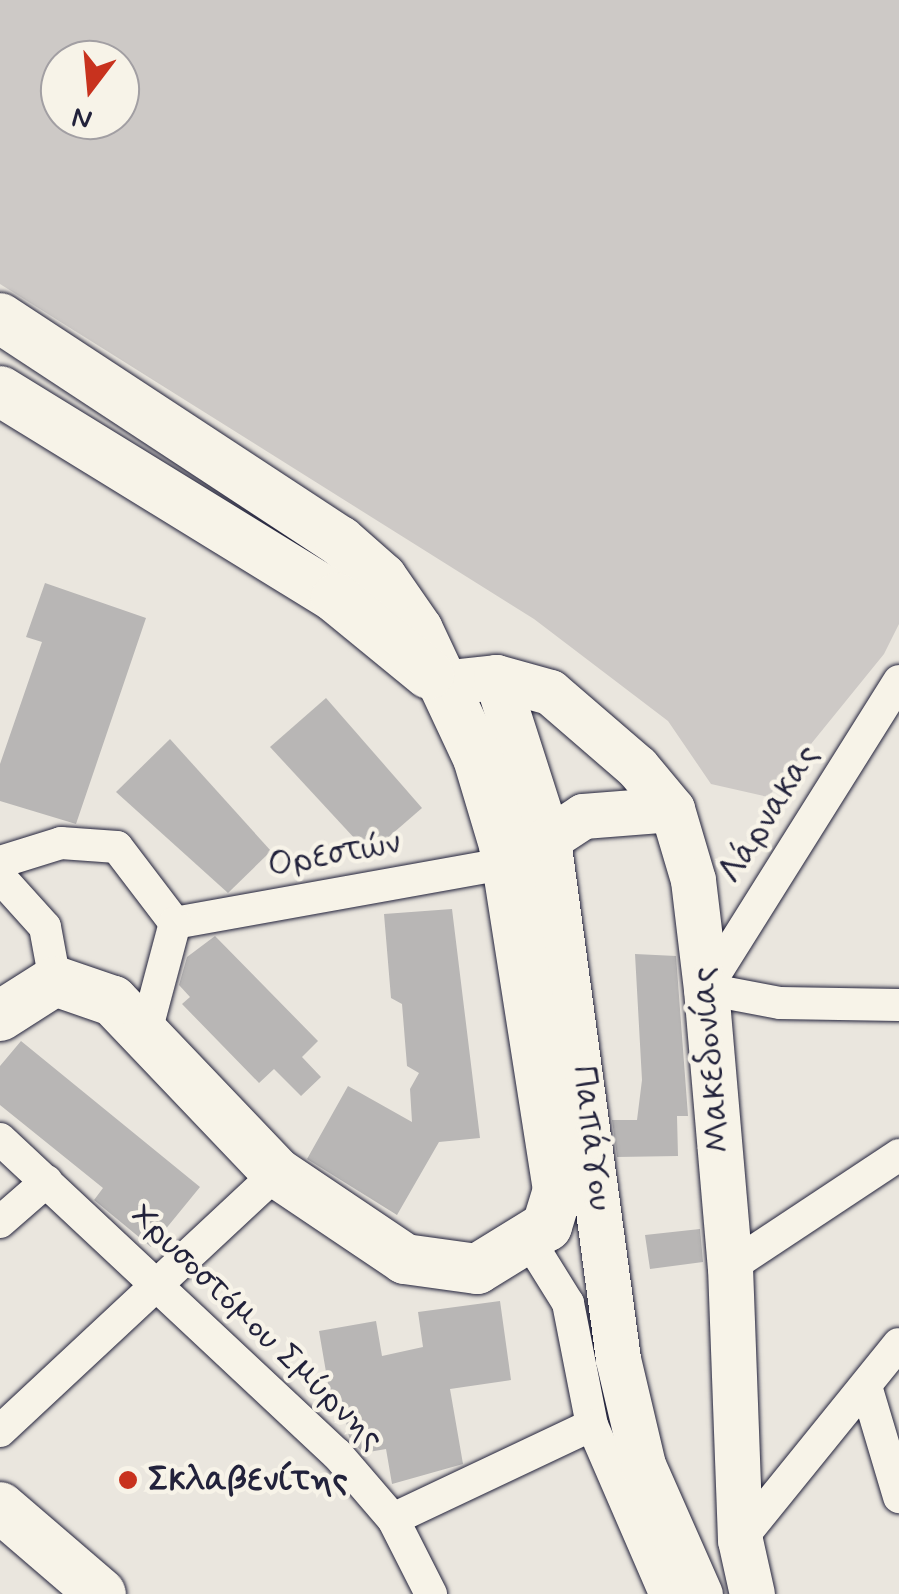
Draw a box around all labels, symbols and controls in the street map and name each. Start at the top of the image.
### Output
north arrow [40,40,140,140]
text: N [68,97,96,138]
street label: Λάρνακας [710,737,828,891]
street label: Ορεστών [264,822,404,886]
street label: Μακεδονίας [682,965,740,1155]
street label: Παπάγου [562,1063,622,1213]
street label: Χρυσοστόμου Σμύρνης [121,1195,393,1459]
place label: Σκλαβενίτης [148,1459,348,1501]
marker: Σκλαβενίτης [117,1469,139,1491]

